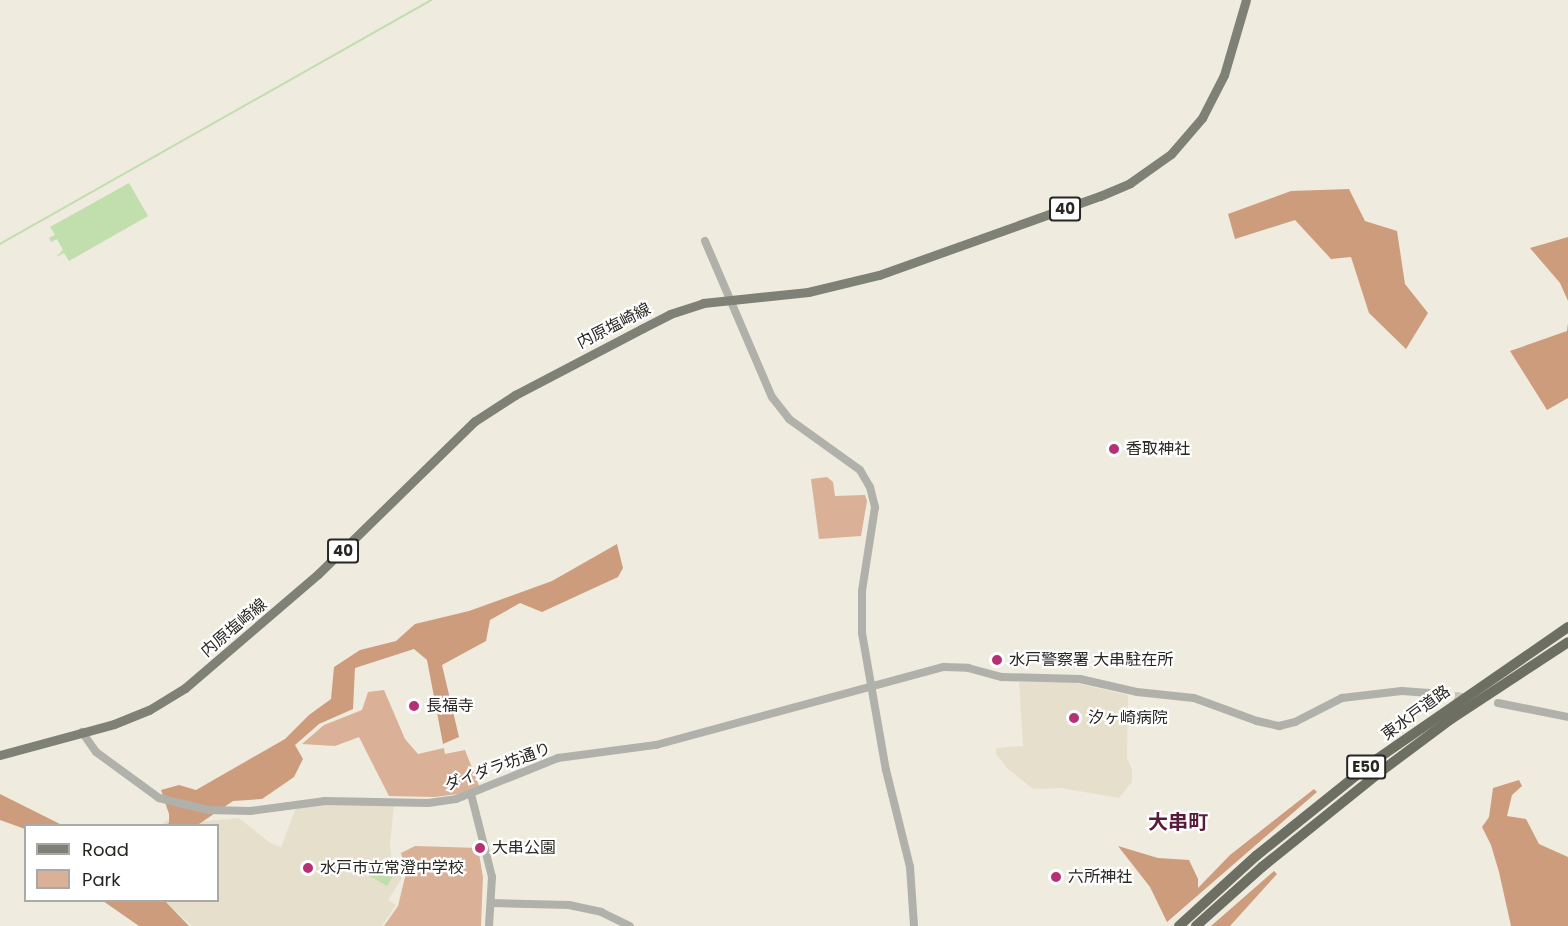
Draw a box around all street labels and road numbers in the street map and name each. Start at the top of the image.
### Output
road number: 40 [1048,197,1082,221]
street label: 内原塩崎線 [574,299,654,353]
road number: 40 [326,539,360,563]
street label: 内原塩崎線 [197,595,271,661]
street label: 東水戸道路 [1378,682,1454,744]
street label: ダイダラ坊通り [442,739,554,795]
road number: E50 [1345,755,1387,779]

